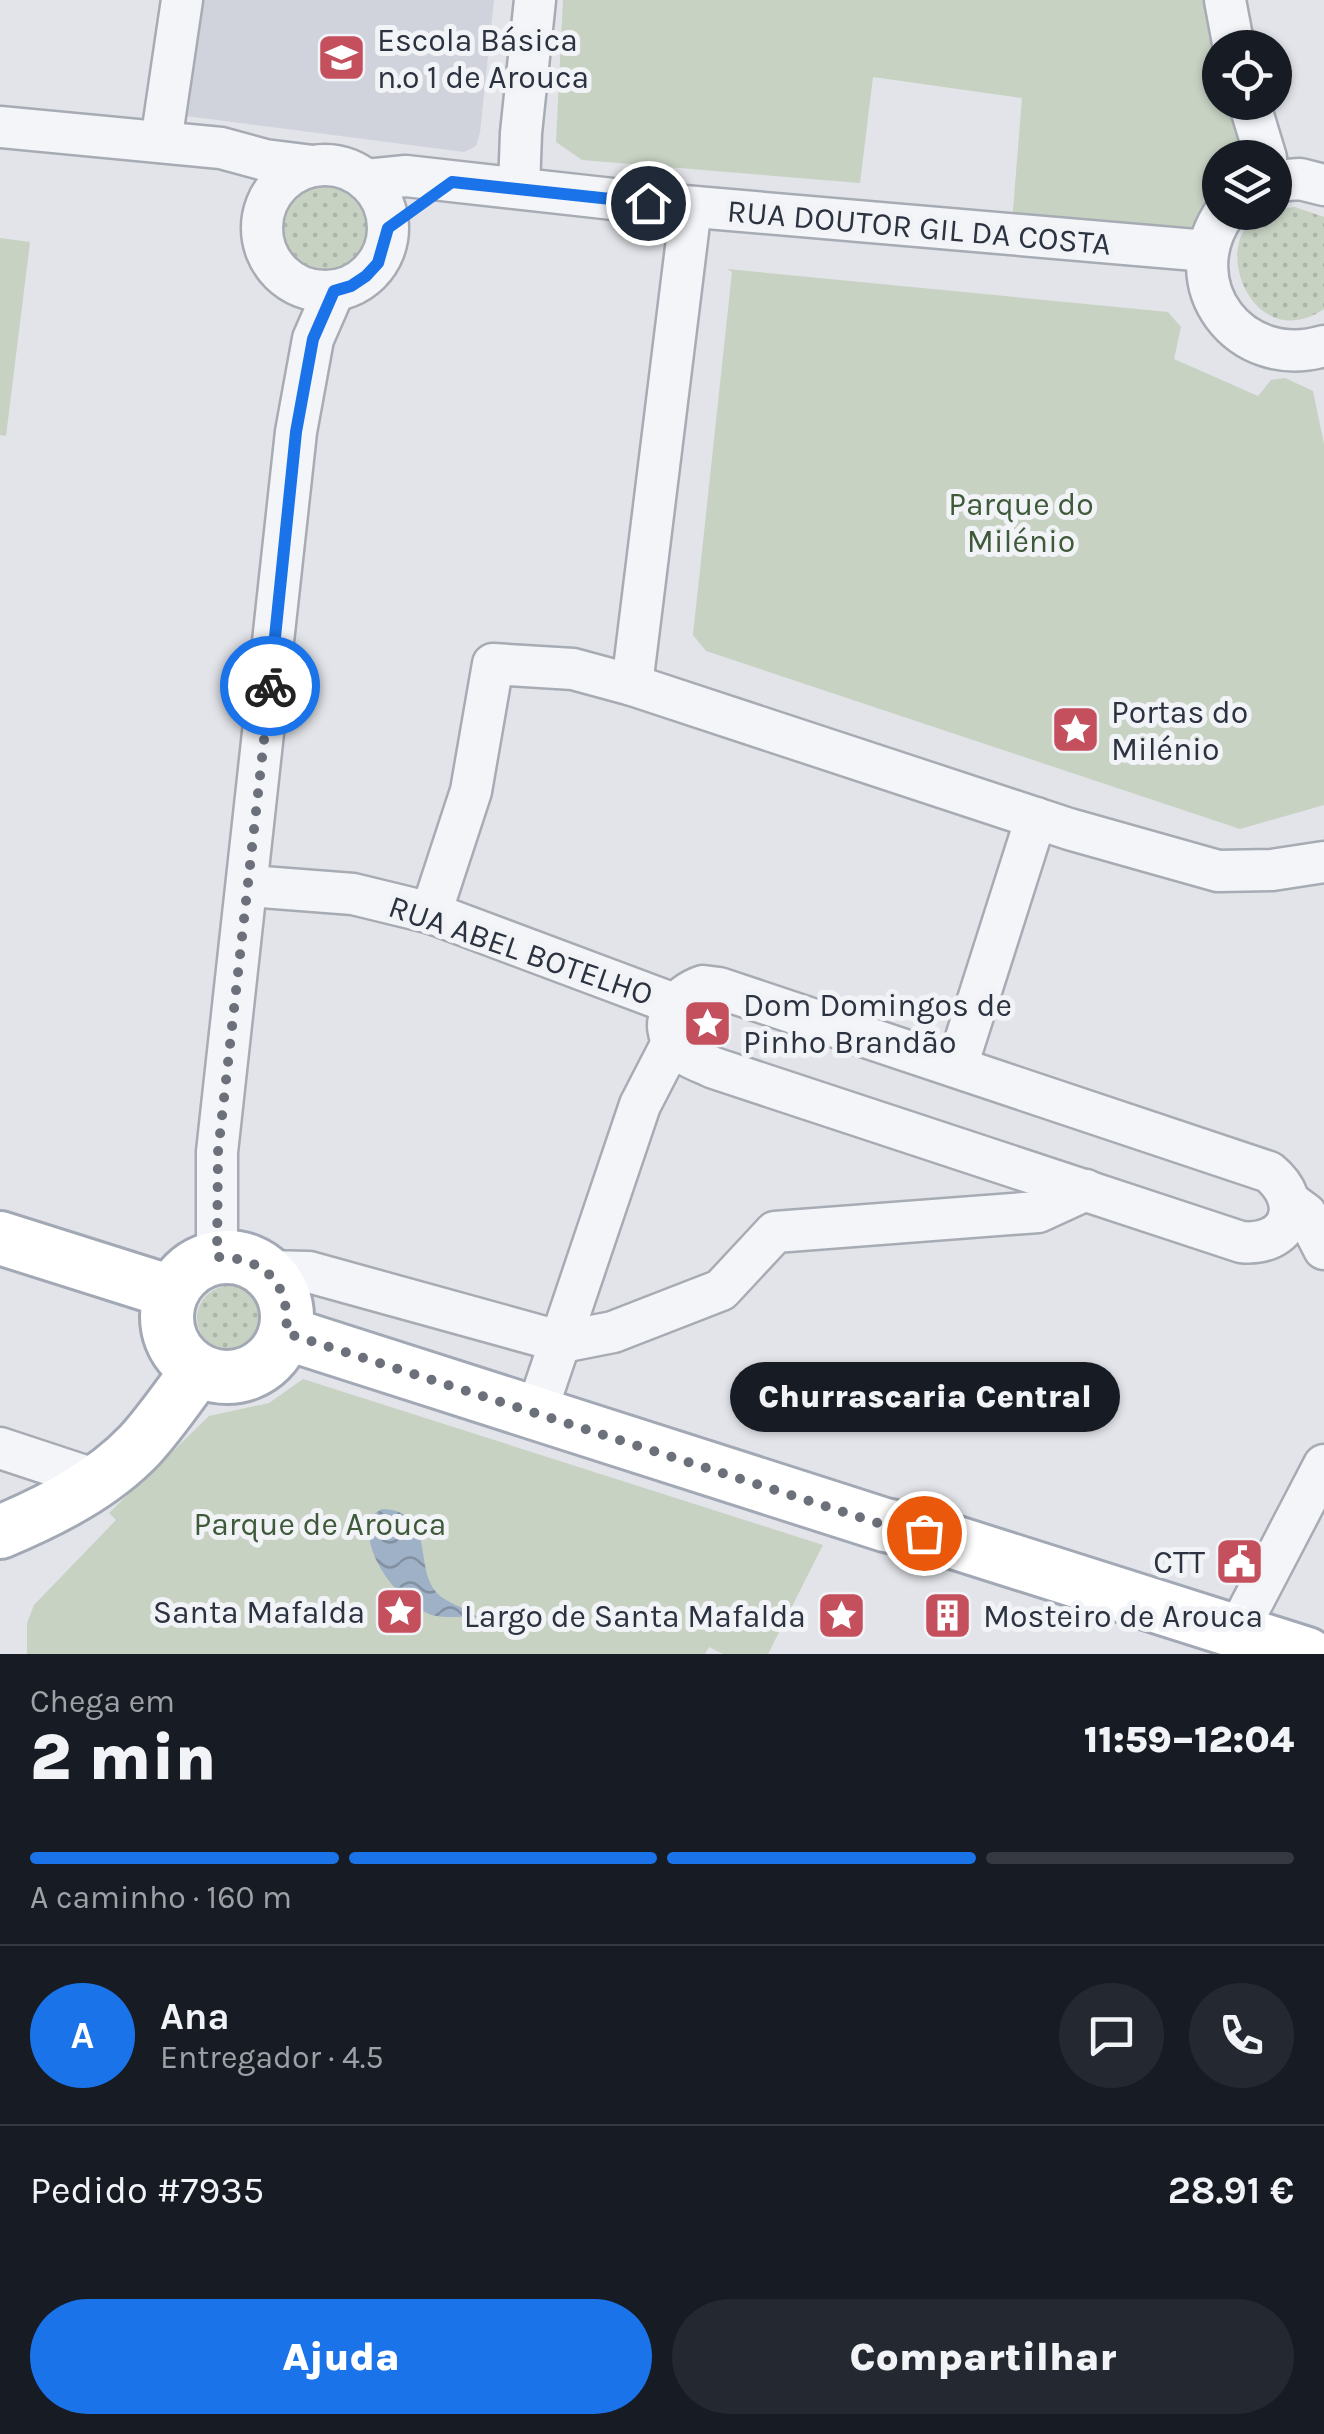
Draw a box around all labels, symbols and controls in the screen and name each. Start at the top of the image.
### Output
place label: Escola Básica n.º 1 de Arouca [377,22,589,96]
map controls [1202,30,1292,230]
button: locate [1202,30,1292,120]
school or university icon: Escola Básica n.º 1 de Arouca [316,32,368,84]
button: layers [1202,140,1292,230]
pin [606,161,691,246]
icon: home [621,176,676,231]
street label: RUA DOUTOR GIL DA COSTA [726,192,1112,263]
park label: Parque do Milénio [948,486,1094,560]
courier [220,636,320,736]
icon: bike [243,659,298,714]
place label: Portas do Milénio [1111,694,1248,768]
place icon: Portas do Milénio [1050,704,1102,756]
street label: RUA ABEL BOTELHO [384,888,658,1013]
place label: Dom Domingos de Pinho Brandão [743,987,1012,1061]
place icon: Dom Domingos de Pinho Brandão [682,997,734,1049]
callout: Churrascaria Central [729,1363,1119,1433]
text: Churrascaria Central [758,1378,1092,1415]
pin [882,1491,967,1576]
park label: Parque de Arouca [194,1506,446,1543]
icon: bag [897,1506,952,1561]
public building icon: CTT [1214,1536,1266,1588]
place label: CTT [1153,1544,1205,1581]
place icon: Santa Mafalda [374,1586,426,1638]
place icon: Largo de Santa Mafalda [815,1590,867,1642]
building icon: Mosteiro de Arouca [922,1590,974,1642]
place label: Santa Mafalda [153,1594,365,1631]
place label: Largo de Santa Mafalda [464,1598,806,1635]
place label: Mosteiro de Arouca [983,1598,1263,1635]
text: Chega em [30,1683,175,1720]
text: 11:59–12:04 [1084,1717,1294,1762]
text: 2 min [30,1719,216,1795]
text: A caminho · 160 m [30,1879,292,1916]
button: chat [1059,1983,1164,2088]
button: phone [1189,1983,1294,2088]
text: Ana [160,1994,230,2039]
text: A [71,2013,94,2058]
text: Entregador · 4.5 [160,2039,384,2076]
text: Pedido #7935 [30,2168,264,2213]
text: 28.91 € [1168,2168,1294,2213]
button: Ajuda [30,2299,652,2414]
button: Compartilhar [672,2299,1294,2414]

